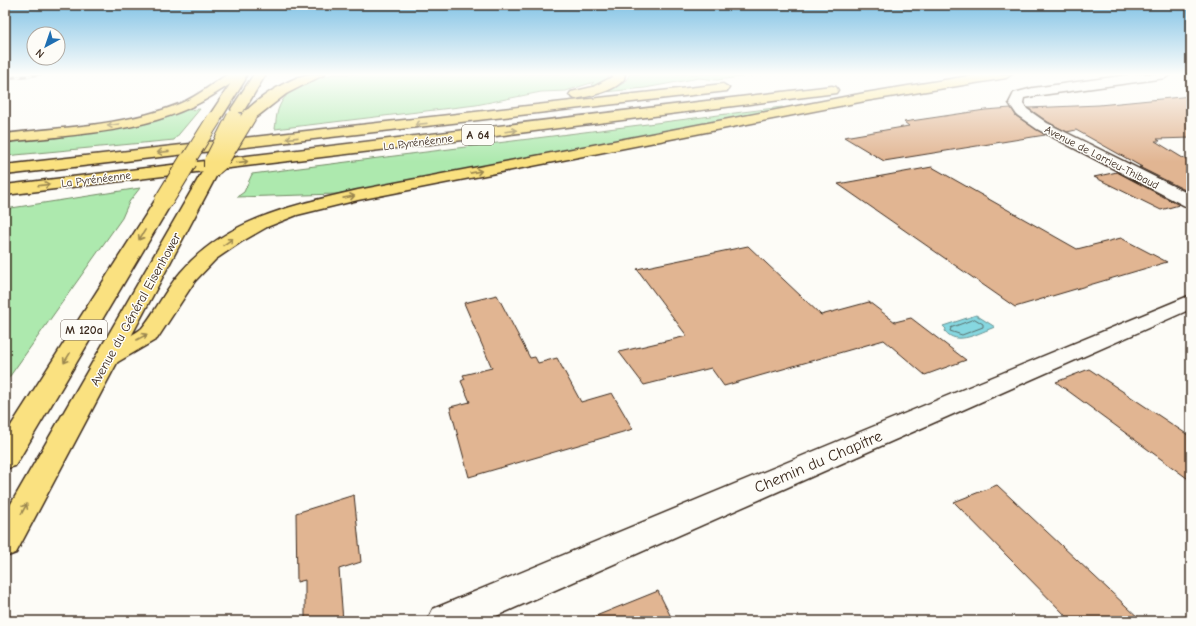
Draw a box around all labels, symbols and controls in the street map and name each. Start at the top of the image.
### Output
north arrow [26,26,66,66]
text: N [33,46,47,61]
one-way arrow [415,120,428,127]
one-way arrow [107,121,120,129]
street label: Avenue de Larrieu-Thibaud [1042,123,1161,192]
road number: A 64 [462,125,494,145]
one-way arrow [504,127,517,134]
street label: La Pyrénéenne [382,132,454,153]
one-way arrow [286,134,299,142]
one-way arrow [156,149,169,156]
one-way arrow [235,158,248,166]
one-way arrow [470,168,483,176]
street label: La Pyrénéenne [60,169,132,190]
one-way arrow [37,181,50,189]
one-way arrow [342,193,355,201]
street label: Avenue du Général Eisenhower [87,229,184,389]
one-way arrow [138,229,146,241]
one-way arrow [222,238,233,246]
road number: M 120a [61,320,107,340]
one-way arrow [136,333,148,341]
one-way arrow [62,352,70,364]
street label: Chemin du Chapitre [752,427,885,497]
one-way arrow [21,503,28,515]

